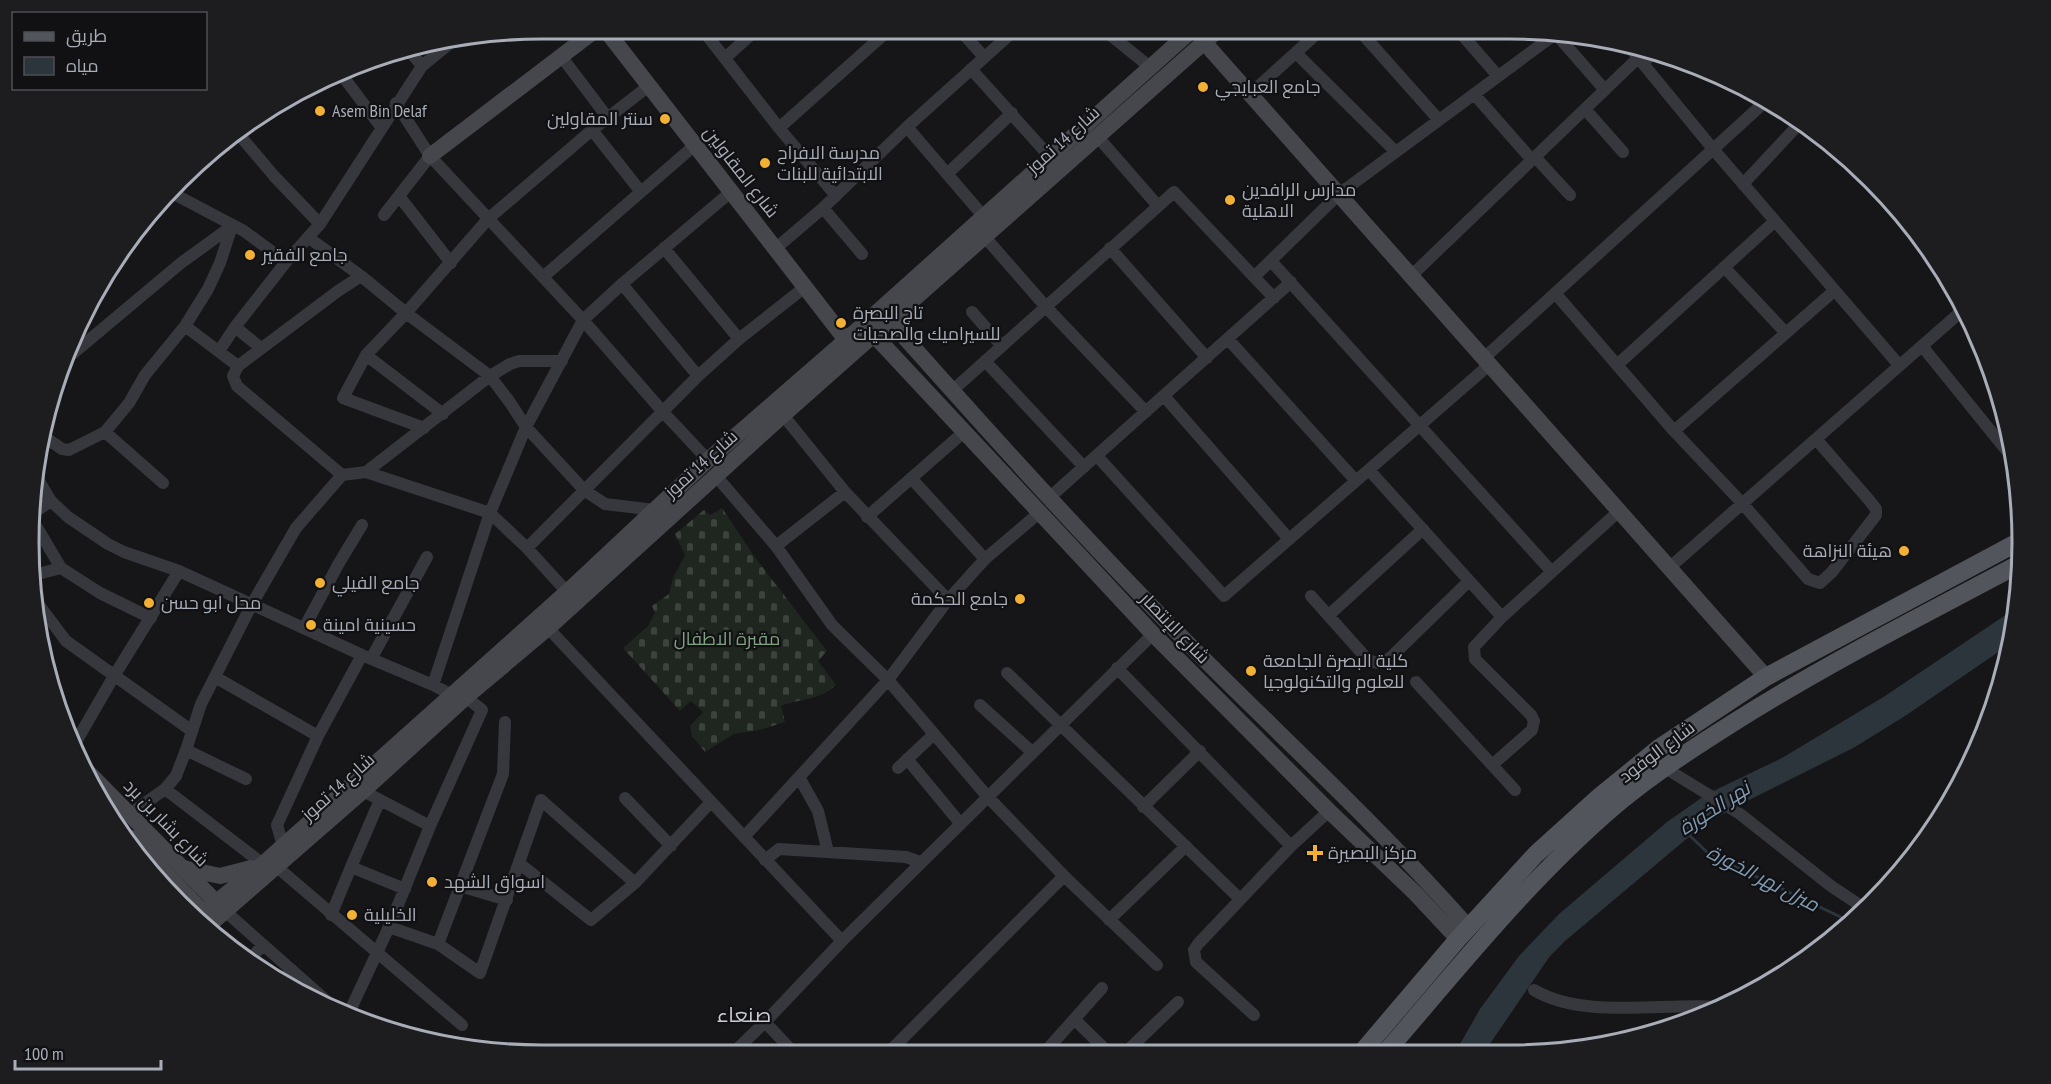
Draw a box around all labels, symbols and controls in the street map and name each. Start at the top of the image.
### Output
legend [12,12,207,90]
text: طريق [66,24,107,48]
text: مياه [66,54,99,77]
place label: جامع العبايجي [1215,75,1320,101]
marker: جامع العبايجي [1196,80,1210,94]
place label: Asem Bin Delaf [332,99,428,122]
street label: شارع 14 تموز [1020,101,1105,180]
marker: Asem Bin Delaf [313,104,327,118]
place label: سنتر المقاولين [547,107,653,130]
marker: سنتر المقاولين [658,112,672,126]
street label: شارع المقاولين [698,121,784,223]
place label: مدرسة اﻻفراح اﻻبتدائية للبنات [777,141,883,185]
marker: مدرسة اﻻفراح اﻻبتدائية للبنات [758,156,772,170]
place label: مدارس الرافدين اﻻهلية [1242,178,1356,222]
marker: مدارس الرافدين اﻻهلية [1223,193,1237,207]
place label: جامع الفقير [261,243,348,267]
marker: جامع الفقير [243,248,257,262]
place label: تاج البصرة للسيراميك والصحيات [853,301,1001,345]
marker: تاج البصرة للسيراميك والصحيات [834,316,848,330]
street label: شارع 14 تموز [658,425,743,504]
place label: هيئة النزاهة [1803,539,1892,562]
marker: هيئة النزاهة [1897,544,1911,558]
place label: جامع الفيلي [332,571,420,597]
marker: جامع الفيلي [313,576,327,590]
street label: شارع الإنتصار [1134,586,1215,669]
place label: جامع الحكمة [911,587,1008,611]
place label: محل ابو حسن [161,591,261,614]
marker: جامع الحكمة [1013,592,1027,606]
marker: محل ابو حسن [142,596,156,610]
place label: حسينية امينة [323,613,416,636]
marker: حسينية امينة [304,618,318,632]
park label: مقبرة الاطفال [674,627,780,650]
place label: كلية البصرة الجامعة للعلوم والتكنولوجيا [1263,649,1408,694]
marker: كلية البصرة الجامعة للعلوم والتكنولوجيا [1244,664,1258,678]
street label: شارع الوفود [1614,716,1700,788]
street label: شارع 14 تموز [295,748,380,827]
street label: شارع بشار بن برد [118,774,214,872]
water label: نهر الخورة [1673,774,1757,841]
water label: مبزل نهر الخورة [1703,839,1825,918]
place label: مركز البصيرة [1328,841,1417,864]
marker: مركز البصيرة [1306,844,1324,862]
place label: اسواق الشهد [444,870,545,894]
marker: اسواق الشهد [425,875,439,889]
place label: الخليلية [364,903,417,926]
marker: الخليلية [345,908,359,922]
district label: صنعاء [717,1001,771,1028]
scale bar [15,1033,160,1071]
text: 100 m [24,1042,64,1065]

